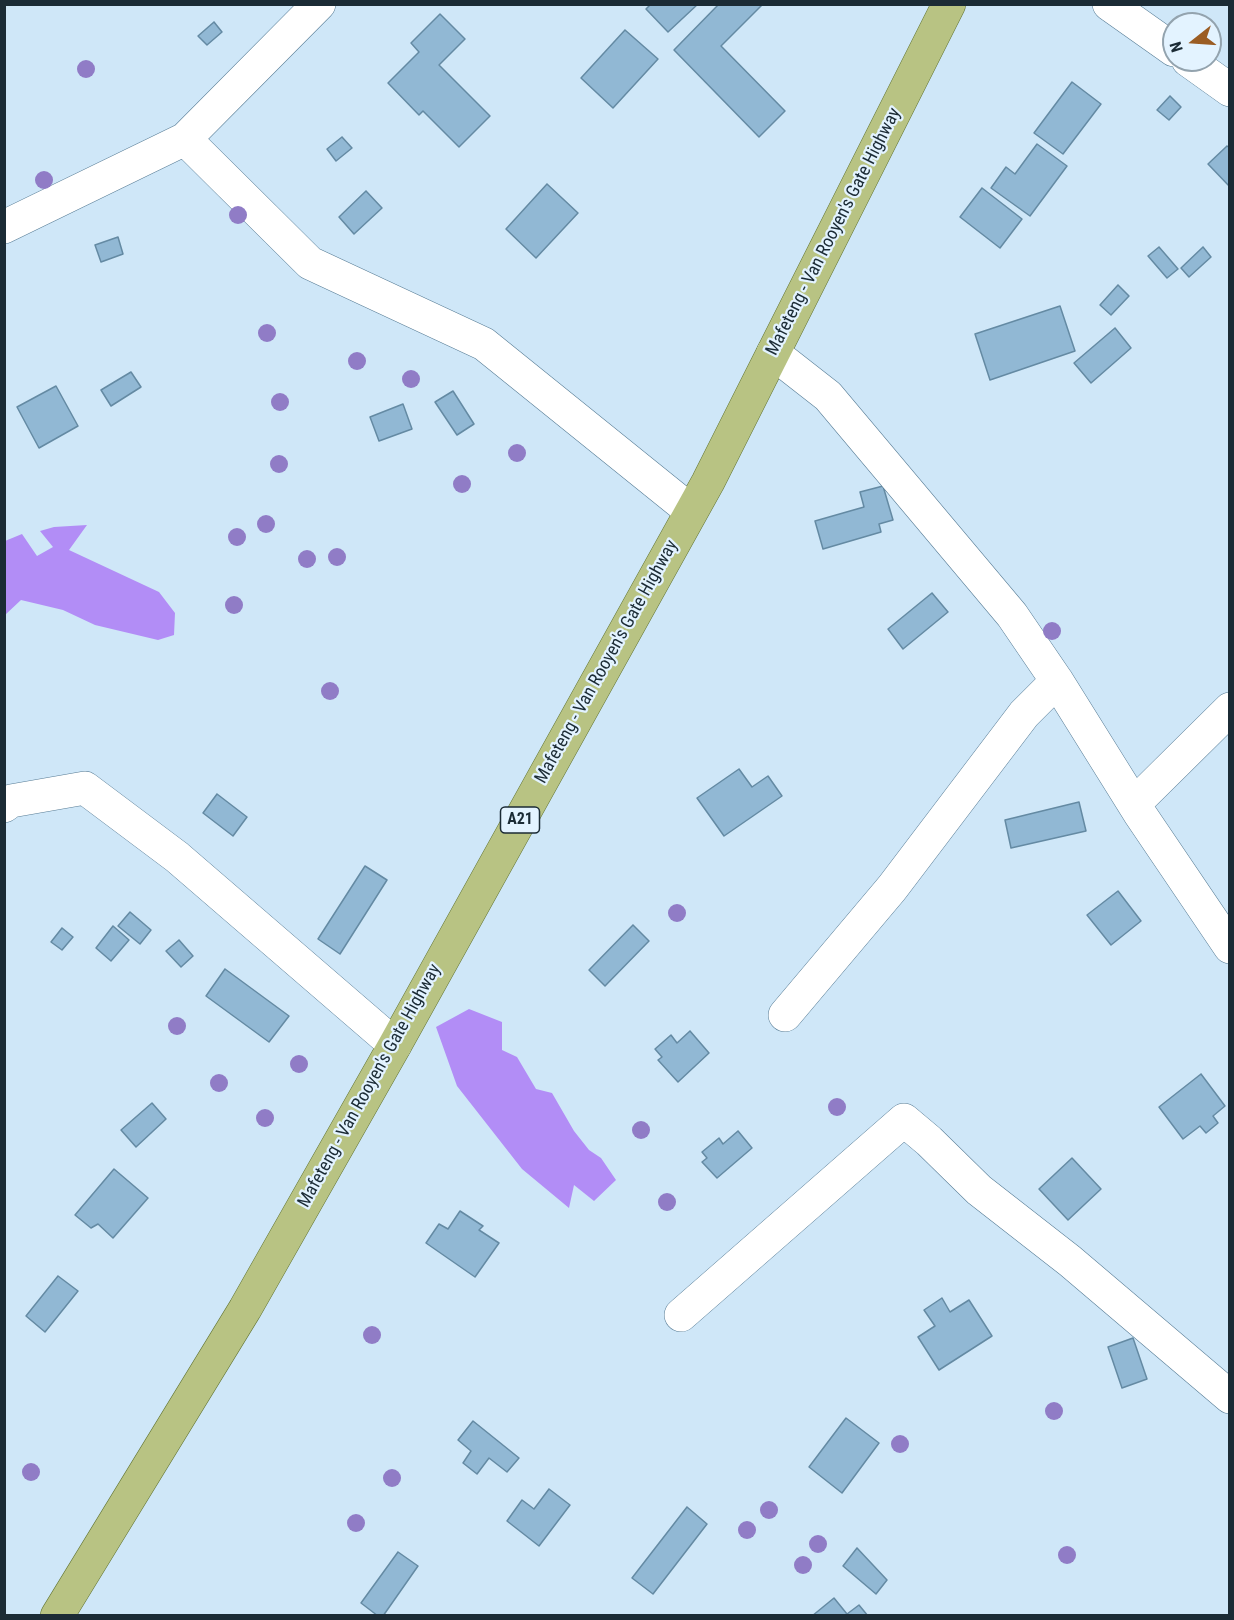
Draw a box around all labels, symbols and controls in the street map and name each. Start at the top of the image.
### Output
north arrow [1162,12,1222,72]
text: N [1166,39,1187,54]
street label: Mafeteng - Van Rooyen's Gate Highway [762,105,906,359]
street label: Mafeteng - Van Rooyen's Gate Highway [531,537,683,787]
road number: A21 [500,807,540,833]
street label: Mafeteng - Van Rooyen's Gate Highway [294,961,446,1211]

